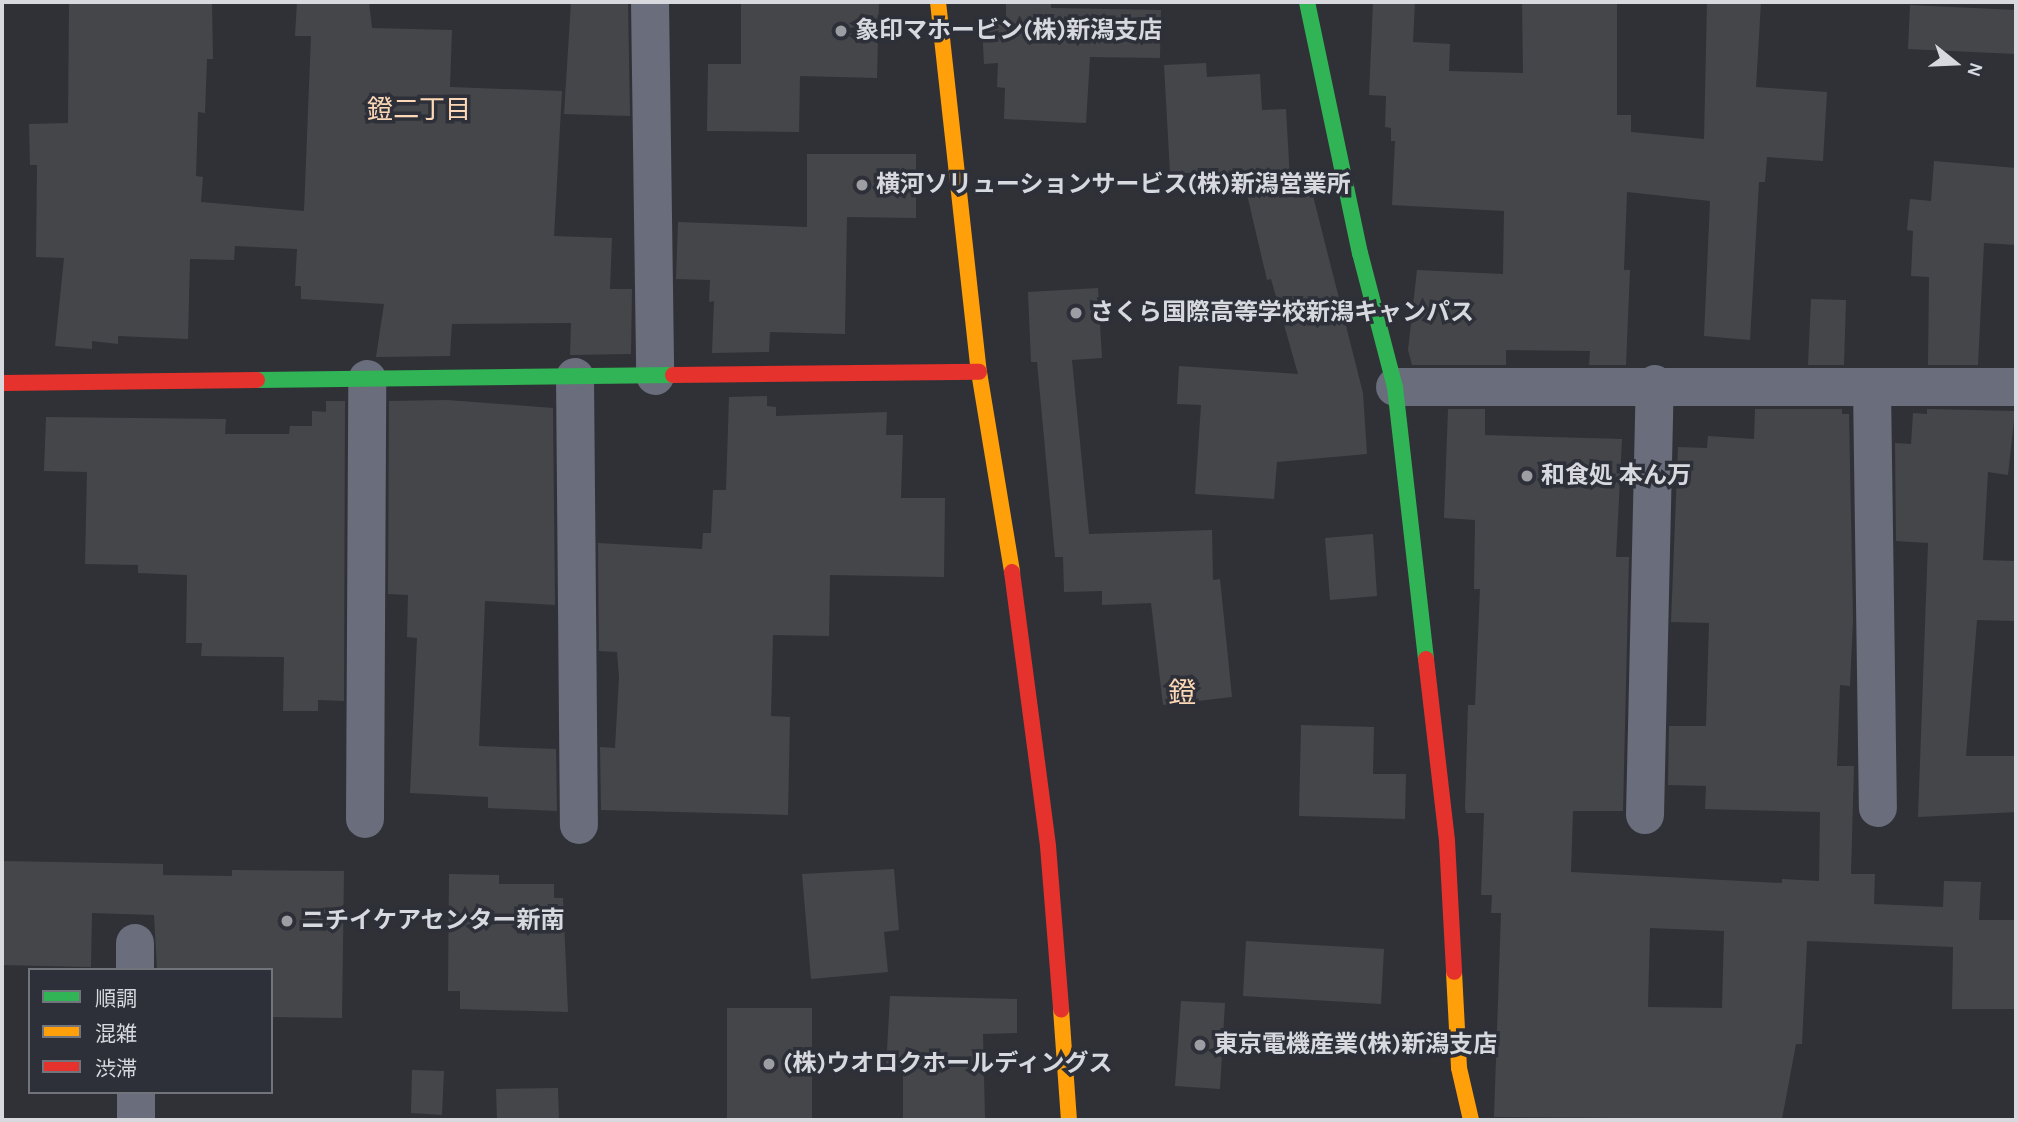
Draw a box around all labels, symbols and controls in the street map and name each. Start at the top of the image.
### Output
place label: 象印マホービン(株)新潟支店 [855,17,1162,45]
marker: 象印マホービン(株)新潟支店 [833,23,849,39]
north arrow [1920,28,1990,98]
text: N [1962,60,1988,79]
district label: 鐙二丁目 [367,94,471,126]
place label: 横河ソリューションサービス(株)新潟営業所 [876,171,1351,199]
marker: 横河ソリューションサービス(株)新潟営業所 [854,177,870,193]
place label: さくら国際高等学校新潟キャンパス [1090,299,1474,327]
marker: さくら国際高等学校新潟キャンパス [1068,305,1084,321]
place label: 和食処 本ん万 [1541,462,1691,490]
marker: 和食処 本ん万 [1519,468,1535,484]
district label: 鐙 [1168,676,1196,710]
place label: ニチイケアセンター新南 [301,907,565,935]
marker: ニチイケアセンター新南 [279,913,295,929]
legend [28,968,273,1094]
text: 順調 [95,987,137,1011]
text: 混雑 [95,1022,137,1046]
place label: 東京電機産業(株)新潟支店 [1214,1031,1497,1059]
marker: 東京電機産業(株)新潟支店 [1192,1037,1208,1053]
place label: (株)ウオロクホールディングス [783,1050,1114,1078]
marker: (株)ウオロクホールディングス [761,1056,777,1072]
text: 渋滞 [95,1057,137,1081]

